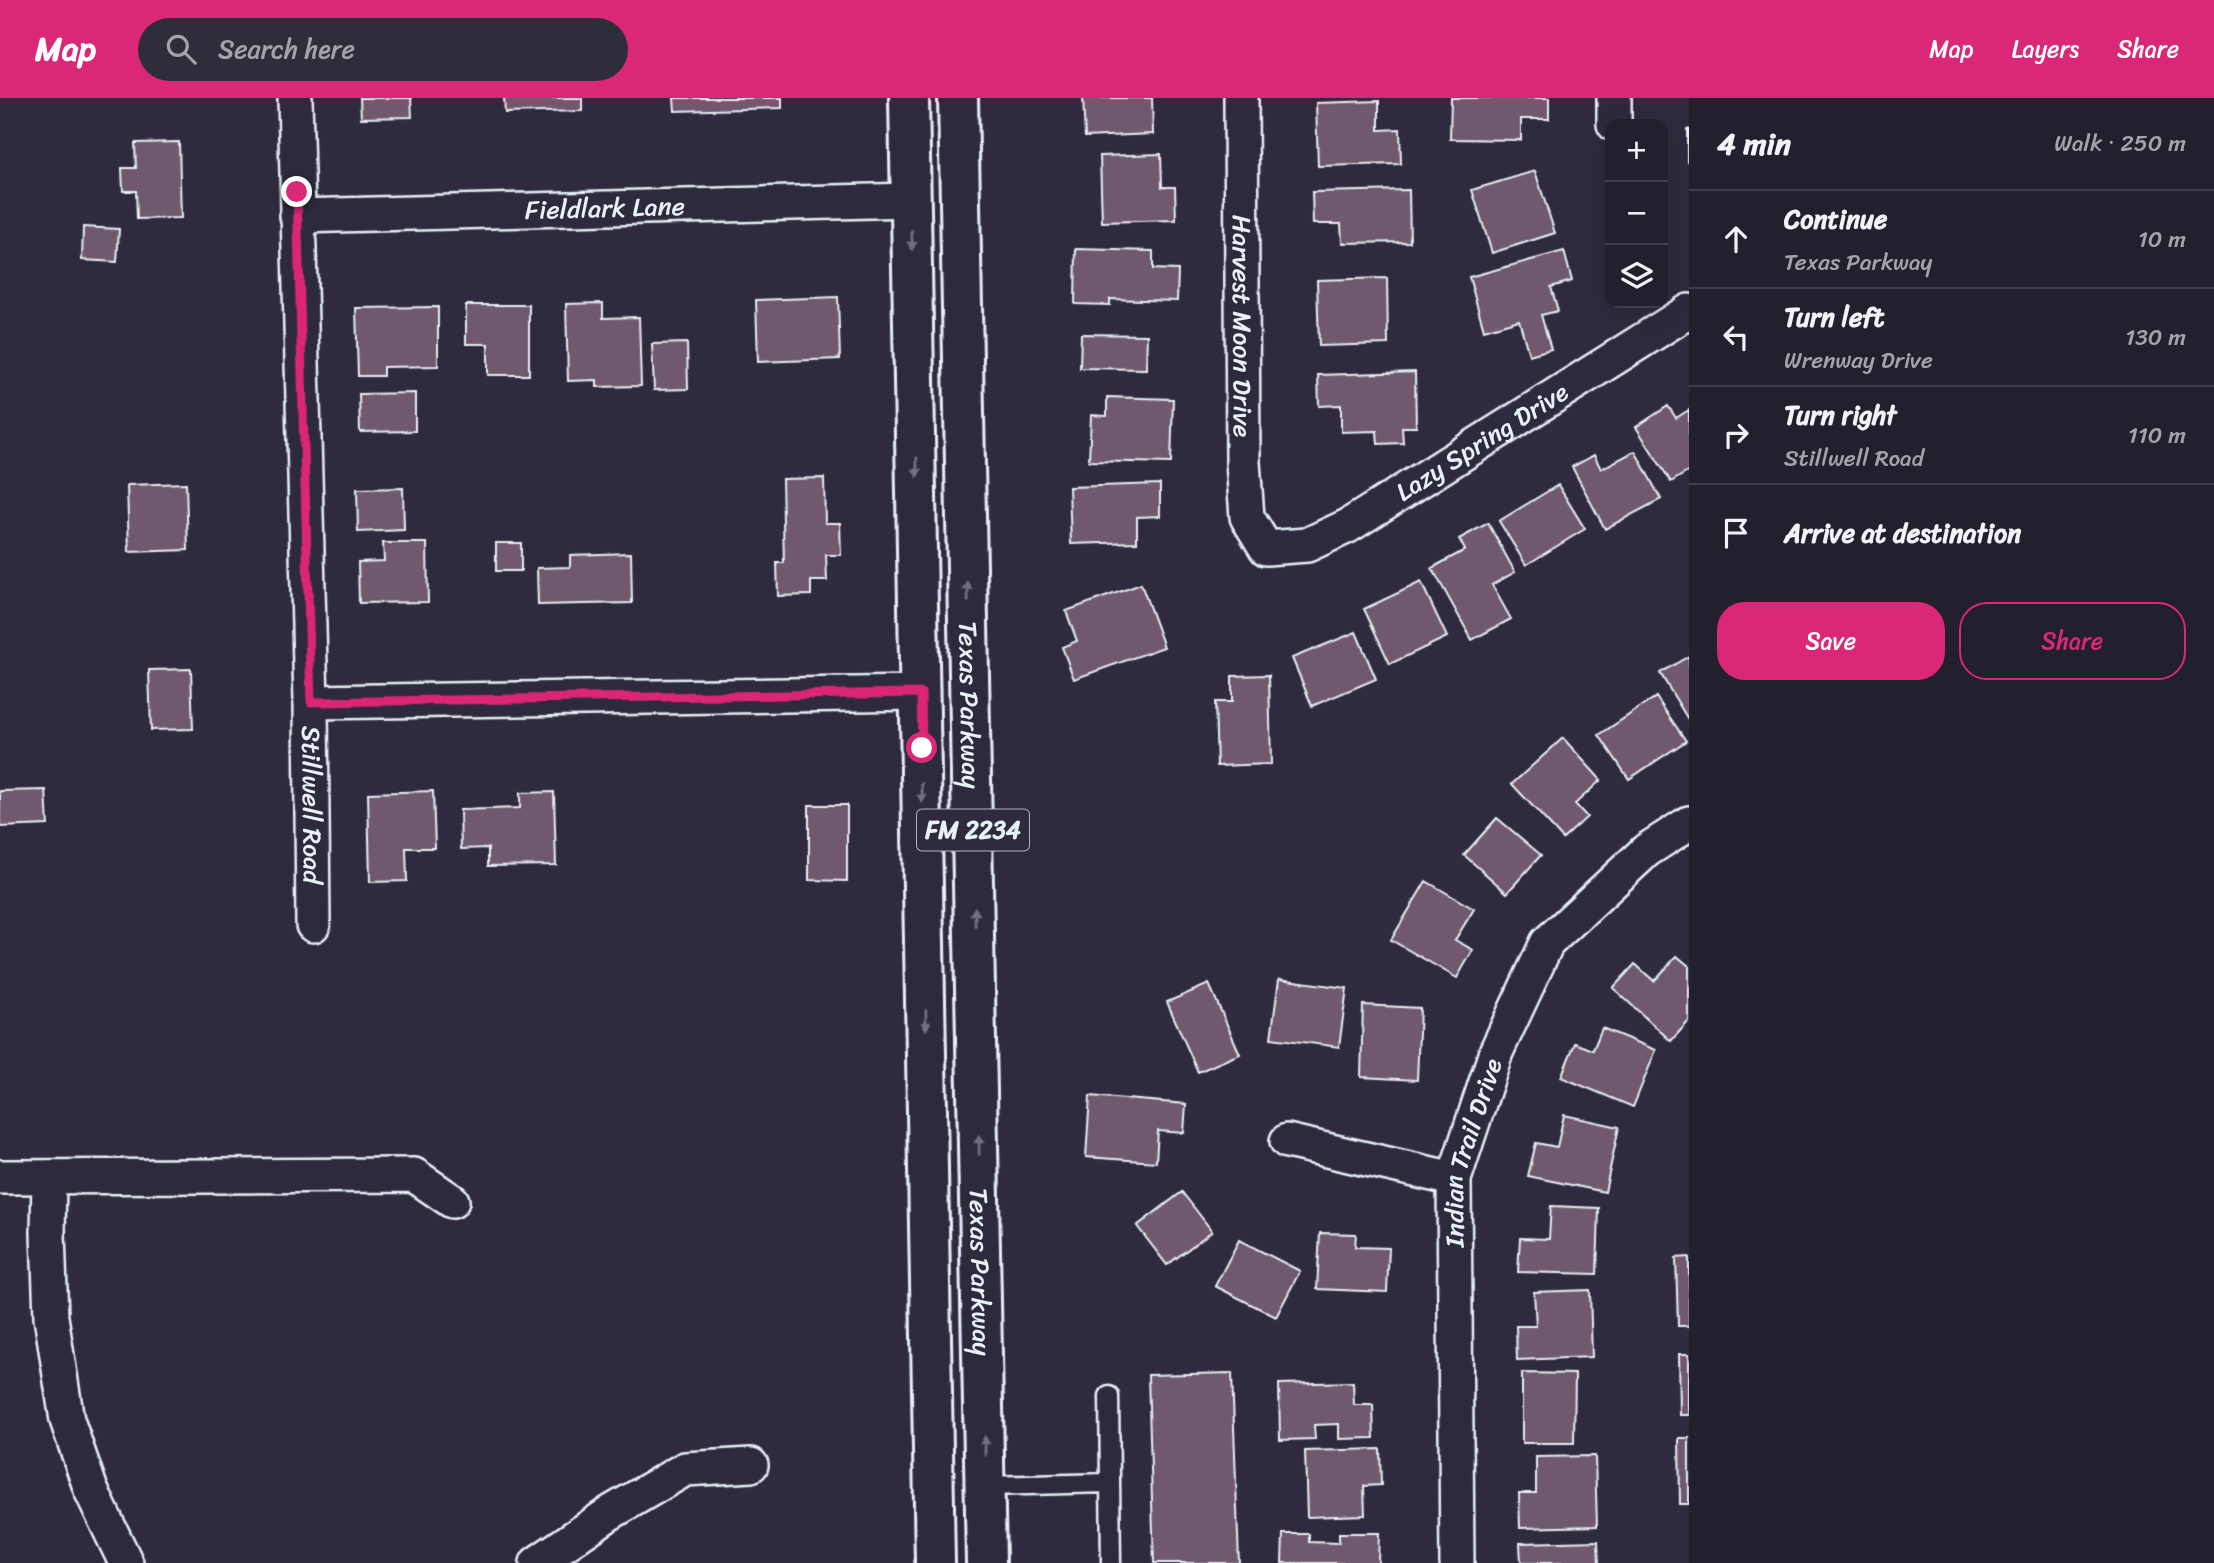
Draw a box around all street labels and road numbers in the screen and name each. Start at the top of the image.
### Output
street label: Fieldlark Lane [524,183,686,233]
street label: Harvest Moon Drive [1219,215,1266,438]
street label: Lazy Spring Drive [1386,369,1578,514]
street label: Texas Parkway [945,621,994,790]
street label: Stillwell Road [288,726,336,886]
road number: FM 2234 [917,810,1029,850]
street label: Indian Trail Drive [1431,1052,1516,1248]
street label: Texas Parkway [956,1187,1005,1357]

